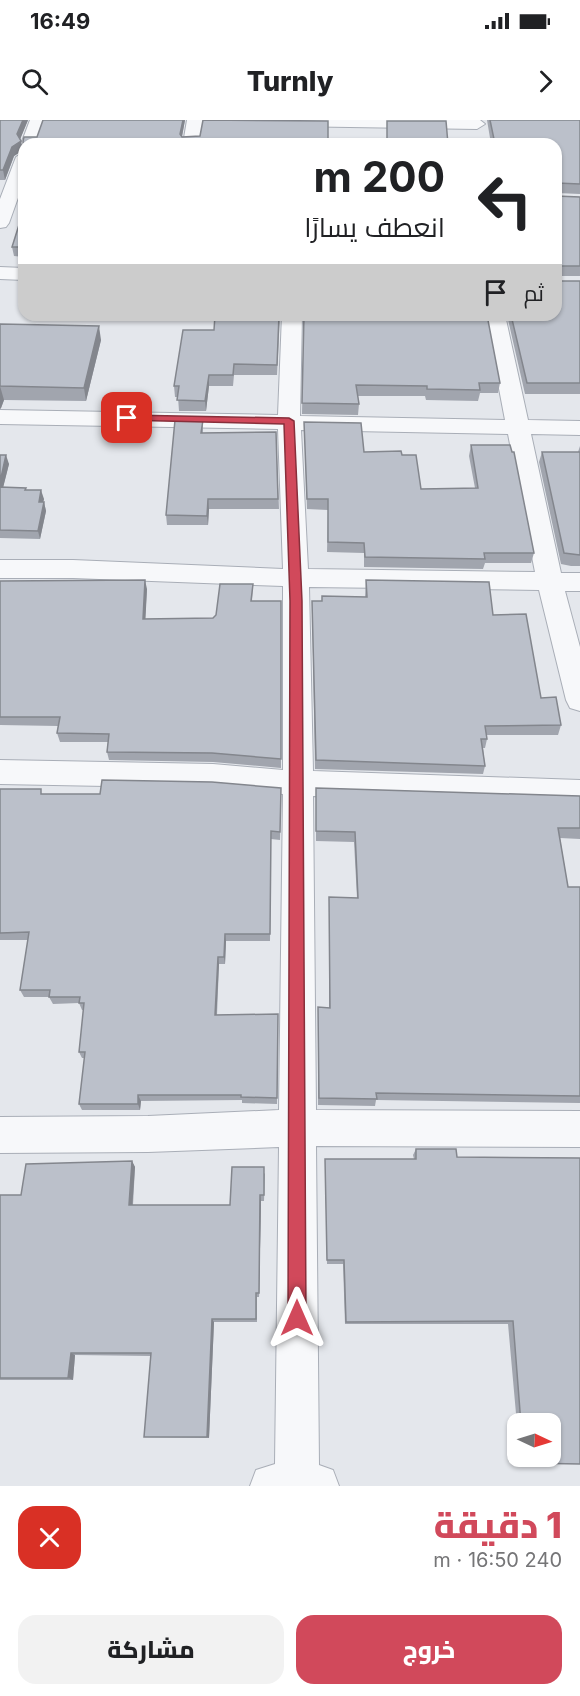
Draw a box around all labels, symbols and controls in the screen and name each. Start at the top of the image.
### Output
text: 16:49 [30,8,90,34]
icon: search [18,65,51,98]
text: Turnly [247,65,333,98]
icon: forward [529,65,562,98]
text: 200 m [314,151,445,202]
icon: left [466,162,544,240]
text: انعطف يسارًا [304,211,445,244]
icon: arrive [479,276,512,309]
text: ثم [524,280,544,306]
pin [101,392,152,443]
icon: arrive [110,401,143,434]
position arrow [265,1286,329,1350]
north arrow [507,1413,561,1467]
map controls [507,1413,561,1467]
text: 1 دقيقة [434,1503,562,1547]
button: close [18,1506,81,1569]
text: 240 m · 16:50 [433,1548,562,1572]
button: مشاركة [18,1615,284,1684]
button: خروج [296,1615,562,1684]

